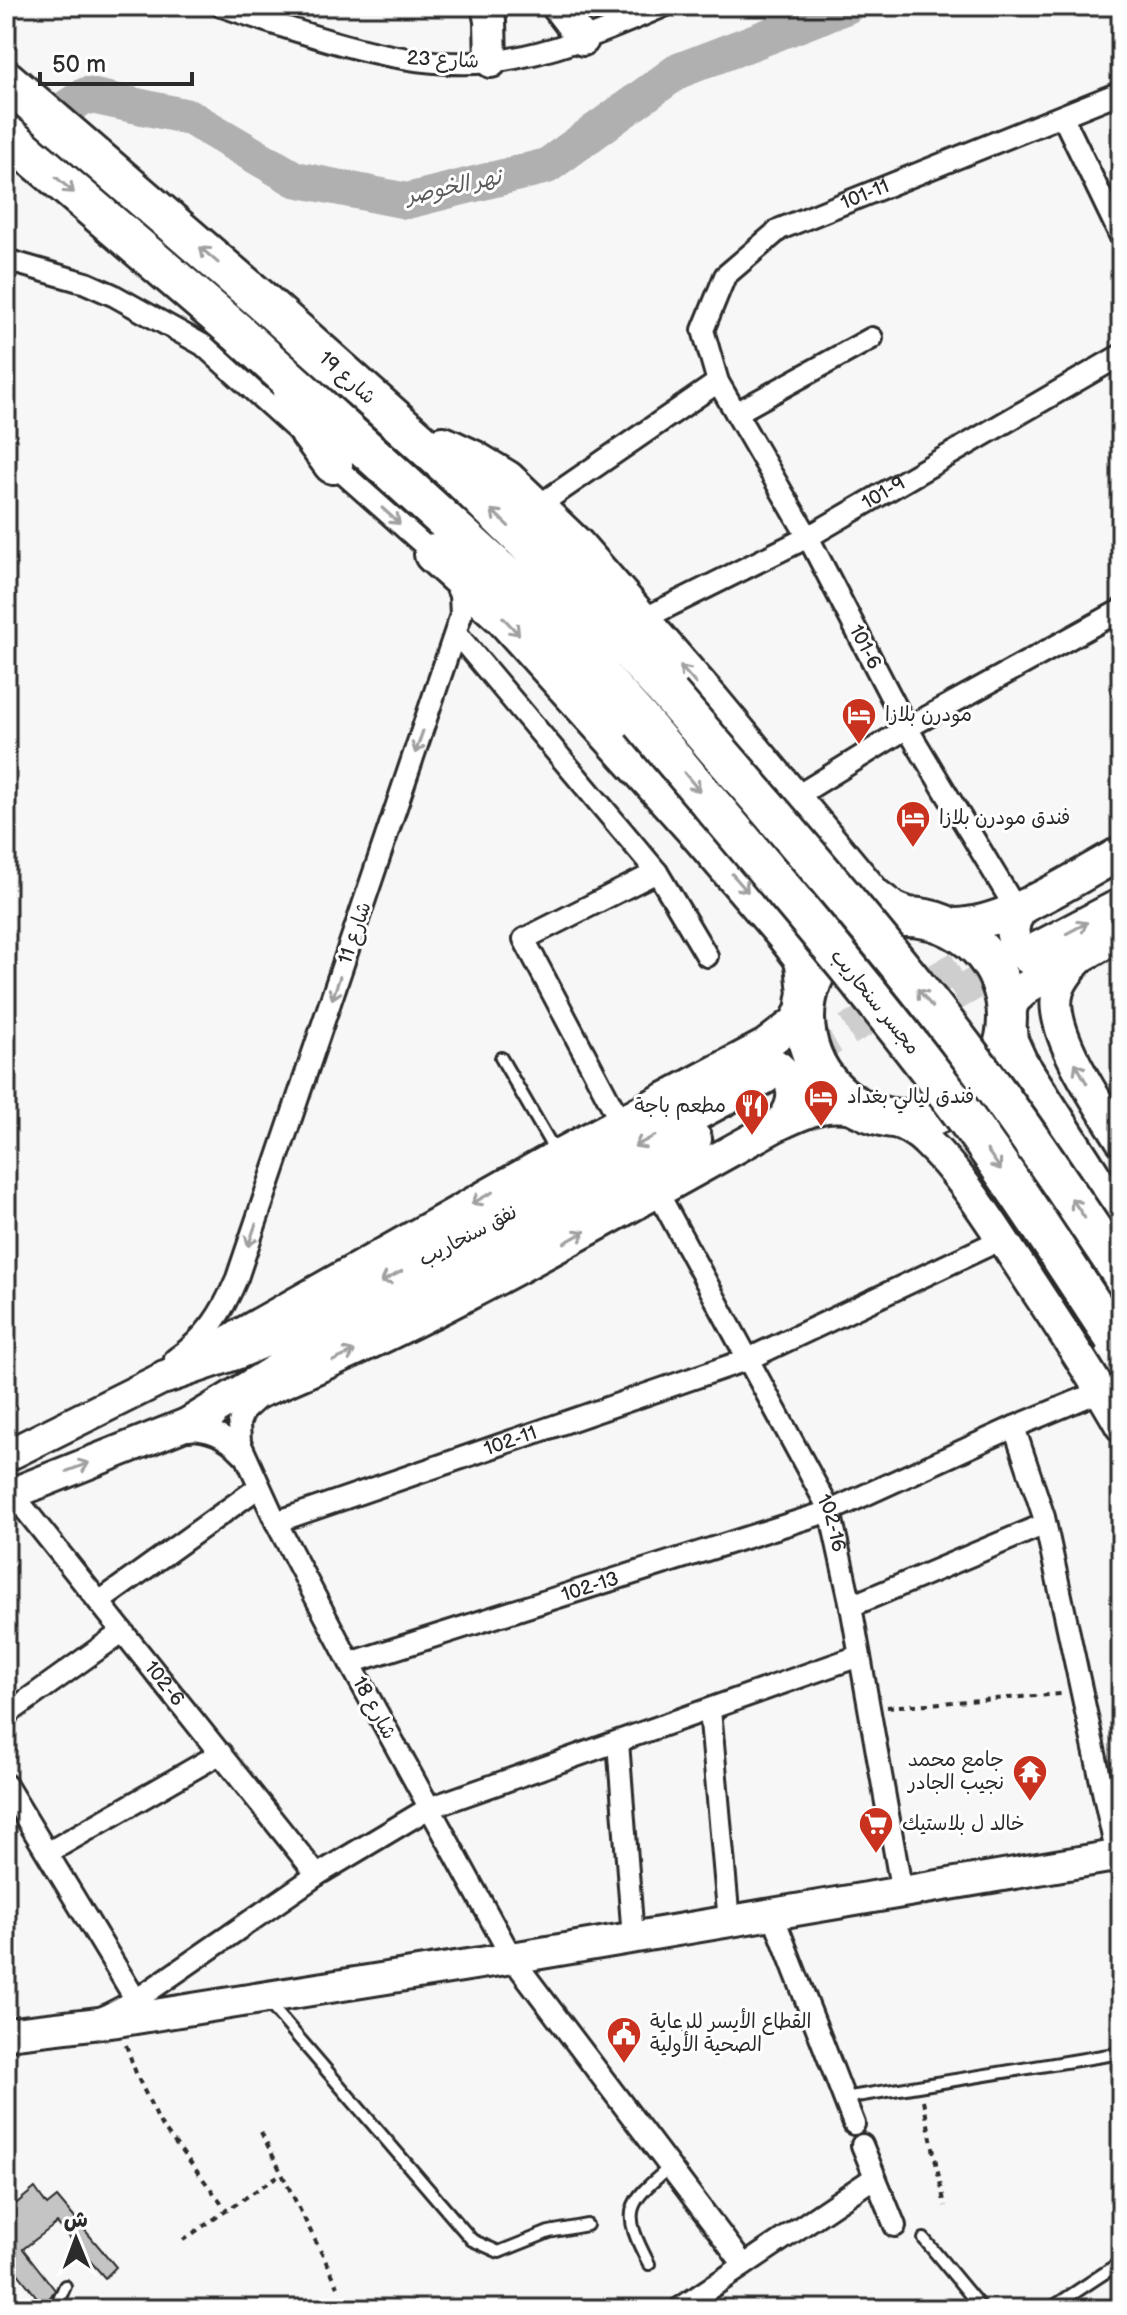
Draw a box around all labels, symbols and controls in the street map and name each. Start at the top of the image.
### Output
scale bar [40,36,192,86]
street label: شارع 23 [406,46,480,75]
text: 50 m [52,50,106,79]
water label: نهر الخوصر [401,163,506,211]
street label: 101-11 [837,174,893,215]
one-way arrow [55,176,75,194]
one-way arrow [200,246,220,264]
street label: شارع 19 [313,346,380,410]
street label: 101-9 [858,471,910,515]
one-way arrow [381,507,401,525]
one-way arrow [490,508,510,527]
one-way arrow [502,616,520,636]
street label: 101-6 [844,621,886,673]
one-way arrow [679,665,697,685]
hotel icon: مودرن بلازا [840,696,878,746]
place label: مودرن بلازا [885,703,972,728]
one-way arrow [411,729,426,754]
one-way arrow [683,771,701,792]
hotel icon: فندق مودرن بلازا [894,799,932,849]
place label: فندق مودرن بلازا [939,806,1070,831]
one-way arrow [731,872,749,893]
street label: شارع 11 [333,899,378,968]
one-way arrow [1065,920,1088,936]
street label: مجسر سنحاريب [825,944,925,1060]
one-way arrow [327,976,342,1001]
one-way arrow [916,988,934,1009]
one-way arrow [1073,1062,1089,1085]
hotel icon: فندق ليالي بغداد [802,1078,840,1128]
place label: فندق ليالي بغداد [847,1085,974,1114]
restaurant icon: مطعم باجة [733,1087,771,1137]
place label: مطعم باجة [634,1094,726,1120]
one-way arrow [634,1134,658,1150]
one-way arrow [986,1149,1002,1171]
one-way arrow [471,1190,494,1206]
one-way arrow [1069,1198,1086,1220]
street label: نفق سنحاريب [415,1200,521,1272]
one-way arrow [244,1222,259,1247]
one-way arrow [563,1228,586,1244]
one-way arrow [380,1269,404,1285]
one-way arrow [332,1348,356,1363]
street label: 102-11 [481,1421,540,1461]
one-way arrow [65,1459,90,1473]
street label: 102-16 [811,1490,851,1554]
street label: 102-13 [559,1567,622,1607]
street label: 102-6 [139,1656,189,1711]
street label: شارع 18 [346,1672,401,1744]
place label: جامع محمد نجيب الجادر [906,1748,1004,1795]
temple icon: جامع محمد نجيب الجادر [1011,1753,1049,1803]
supermarket icon: خالد ل بلاستيك [857,1805,895,1855]
place label: خالد ل بلاستيك [902,1812,1025,1836]
place label: القطاع الأيسر للرعاية الصحية الأولية [650,2008,812,2057]
public building icon: القطاع الأيسر للرعاية الصحية الأولية [605,2015,643,2065]
north arrow [36,2199,116,2279]
text: ش [63,2207,88,2234]

